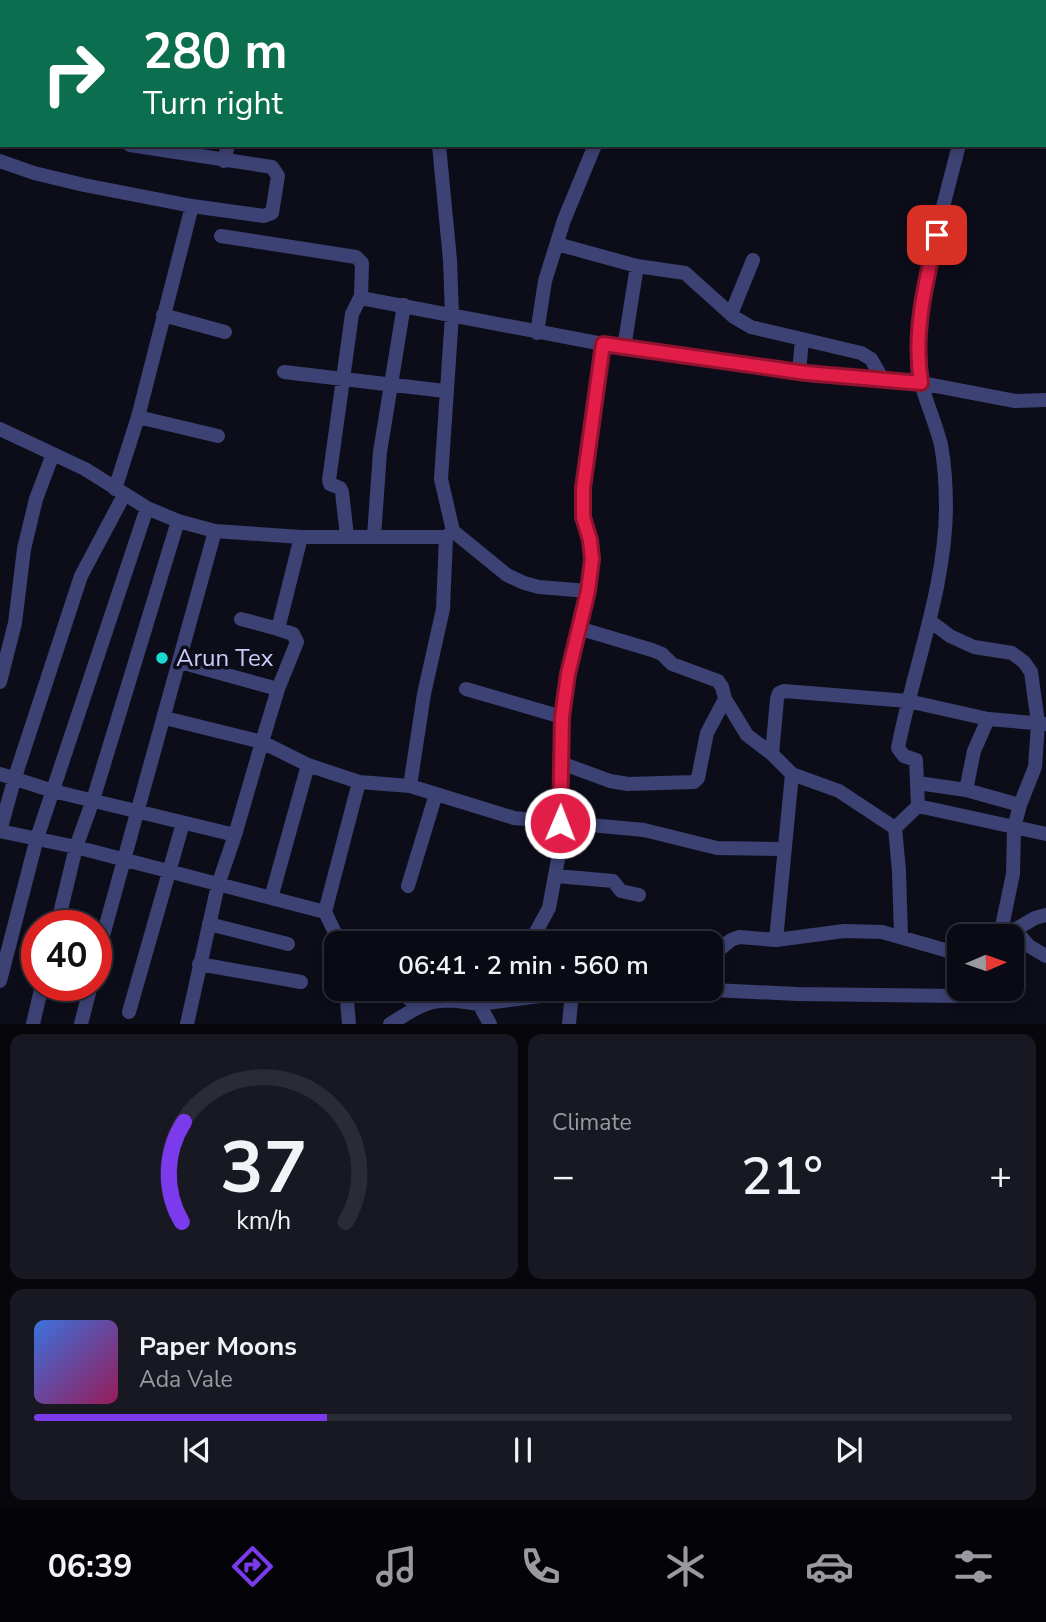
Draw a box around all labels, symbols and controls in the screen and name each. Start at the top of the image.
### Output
text: 280 m [143,18,287,85]
icon: right [28,28,119,119]
text: Turn right [143,82,283,125]
pin [907,205,967,265]
icon: arrive [918,216,956,254]
place label: Arun Tex [176,642,274,674]
marker: Arun Tex [154,650,170,666]
position arrow [523,786,597,860]
speed limit sign: 40 [21,910,112,1001]
north arrow [947,924,1024,1001]
map controls [947,924,1024,1001]
text: 06:41 · 2 min · 560 m [398,948,649,983]
text: Climate [552,1107,632,1138]
text: 37 [220,1119,308,1219]
text: 21° [741,1141,823,1212]
text: − [552,1151,575,1202]
text: + [989,1151,1012,1202]
text: km/h [236,1204,292,1238]
text: Paper Moons [139,1329,297,1364]
text: Ada Vale [139,1364,233,1395]
icon: previous [178,1431,216,1469]
icon: pause [504,1431,542,1469]
icon: next [830,1431,868,1469]
icon: directions [228,1542,277,1591]
icon: music [372,1542,421,1591]
icon: phone [516,1542,565,1591]
icon: climate [661,1542,710,1591]
icon: car [805,1542,854,1591]
icon: filters [949,1542,998,1591]
text: 06:39 [48,1545,132,1588]

